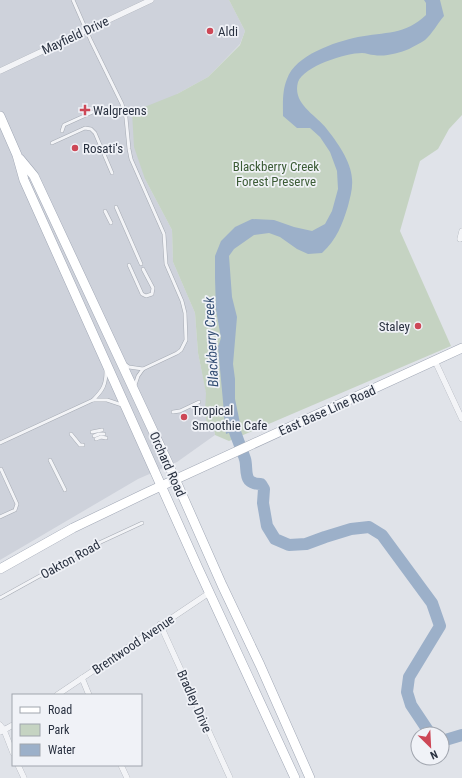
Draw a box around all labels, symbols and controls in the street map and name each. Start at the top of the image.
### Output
street label: Mayfield Drive [39,13,111,58]
place label: Aldi [218,24,238,39]
marker: Aldi [205,26,215,36]
place label: Walgreens [93,103,147,118]
marker: Walgreens [80,105,90,115]
place label: Rosati's [83,141,123,156]
marker: Rosati's [70,143,80,153]
park label: Blackberry Creek Forest Preserve [233,159,319,189]
water label: Blackberry Creek [201,296,221,387]
place label: Staley [379,319,411,334]
marker: Staley [413,321,423,331]
street label: East Base Line Road [276,382,378,439]
place label: Tropical Smoothie Cafe [192,403,267,433]
marker: Tropical Smoothie Cafe [179,412,189,422]
street label: Orchard Road [147,429,189,499]
street label: Oakton Road [38,537,103,582]
street label: Brentwood Avenue [89,611,177,677]
street label: Bradley Drive [174,668,215,735]
legend [12,694,142,766]
text: Road [48,703,72,717]
text: Park [48,723,70,737]
north arrow [410,726,450,766]
text: Water [48,743,76,757]
text: N [428,747,440,762]

